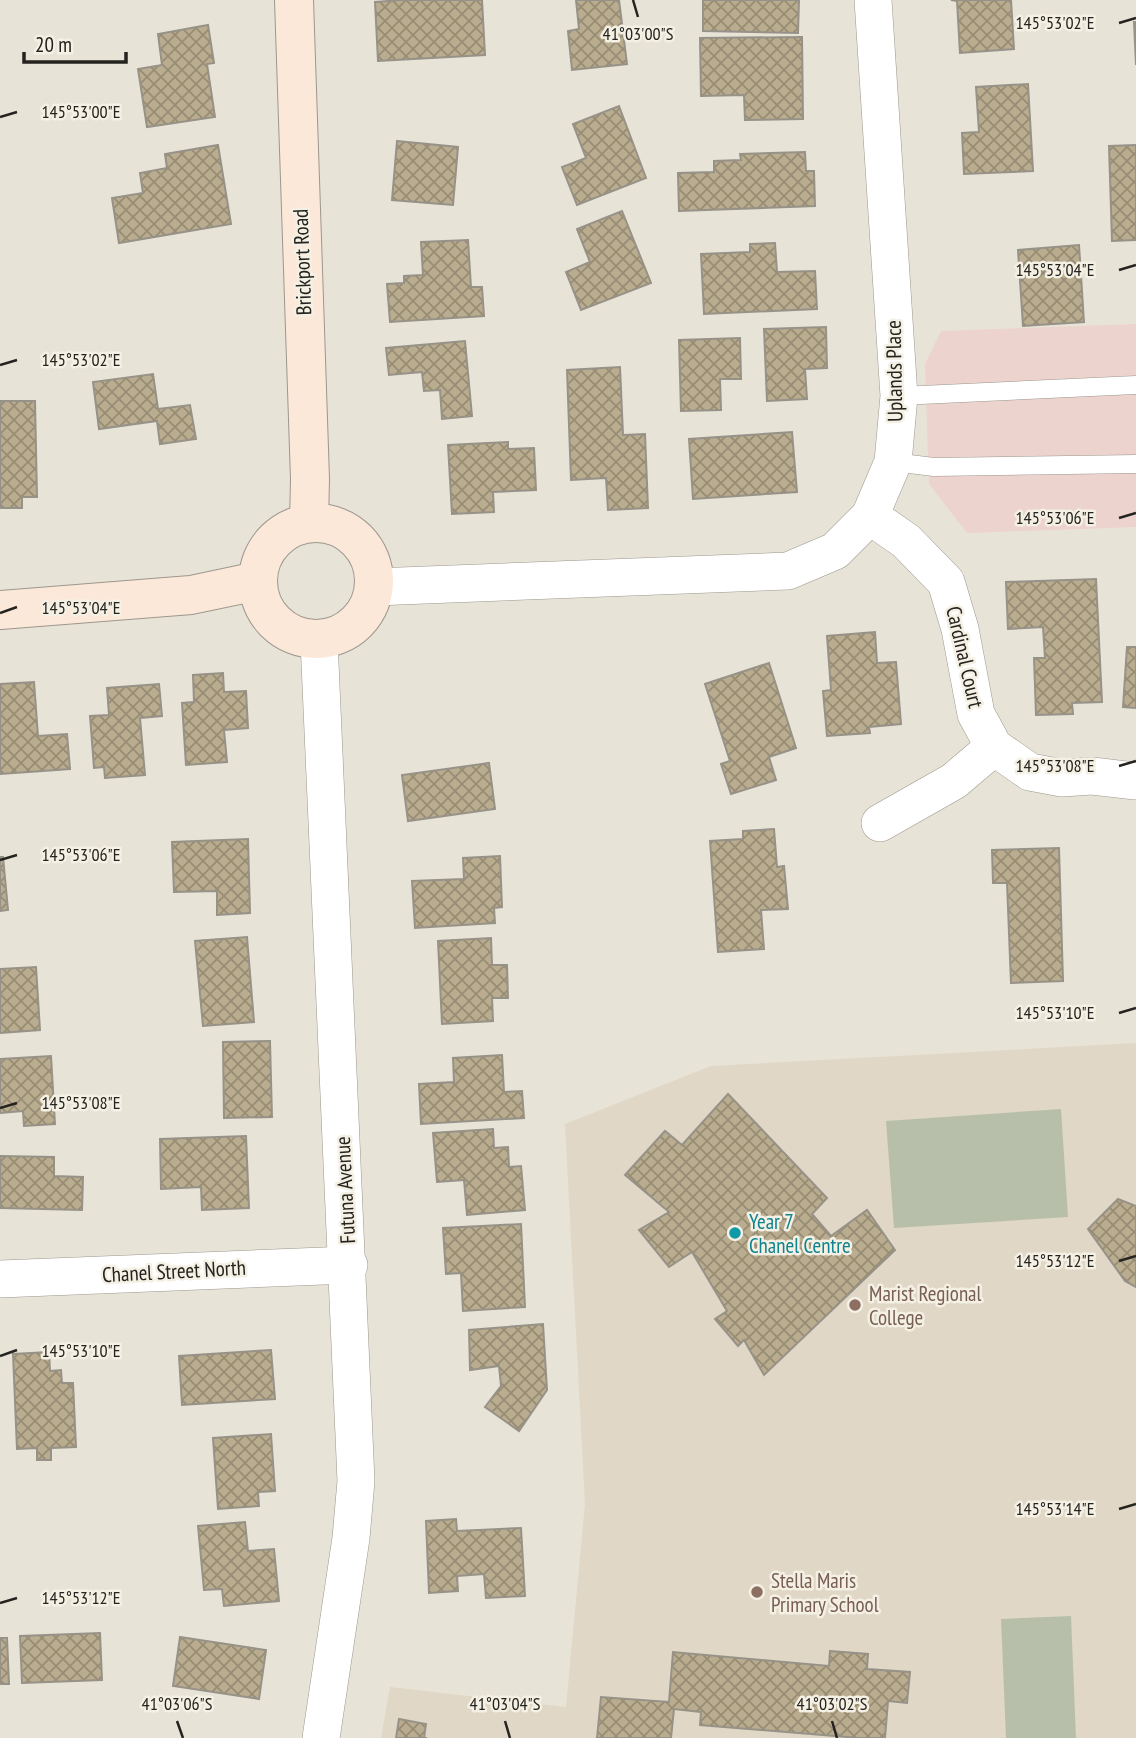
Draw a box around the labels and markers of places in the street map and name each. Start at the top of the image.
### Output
place label: Year 7 Chanel Centre [749,1208,851,1259]
marker: Year 7 Chanel Centre [727,1225,743,1241]
place label: Marist Regional College [869,1280,981,1331]
marker: Marist Regional College [847,1297,863,1313]
place label: Stella Maris Primary School [771,1567,879,1618]
marker: Stella Maris Primary School [749,1584,765,1600]

